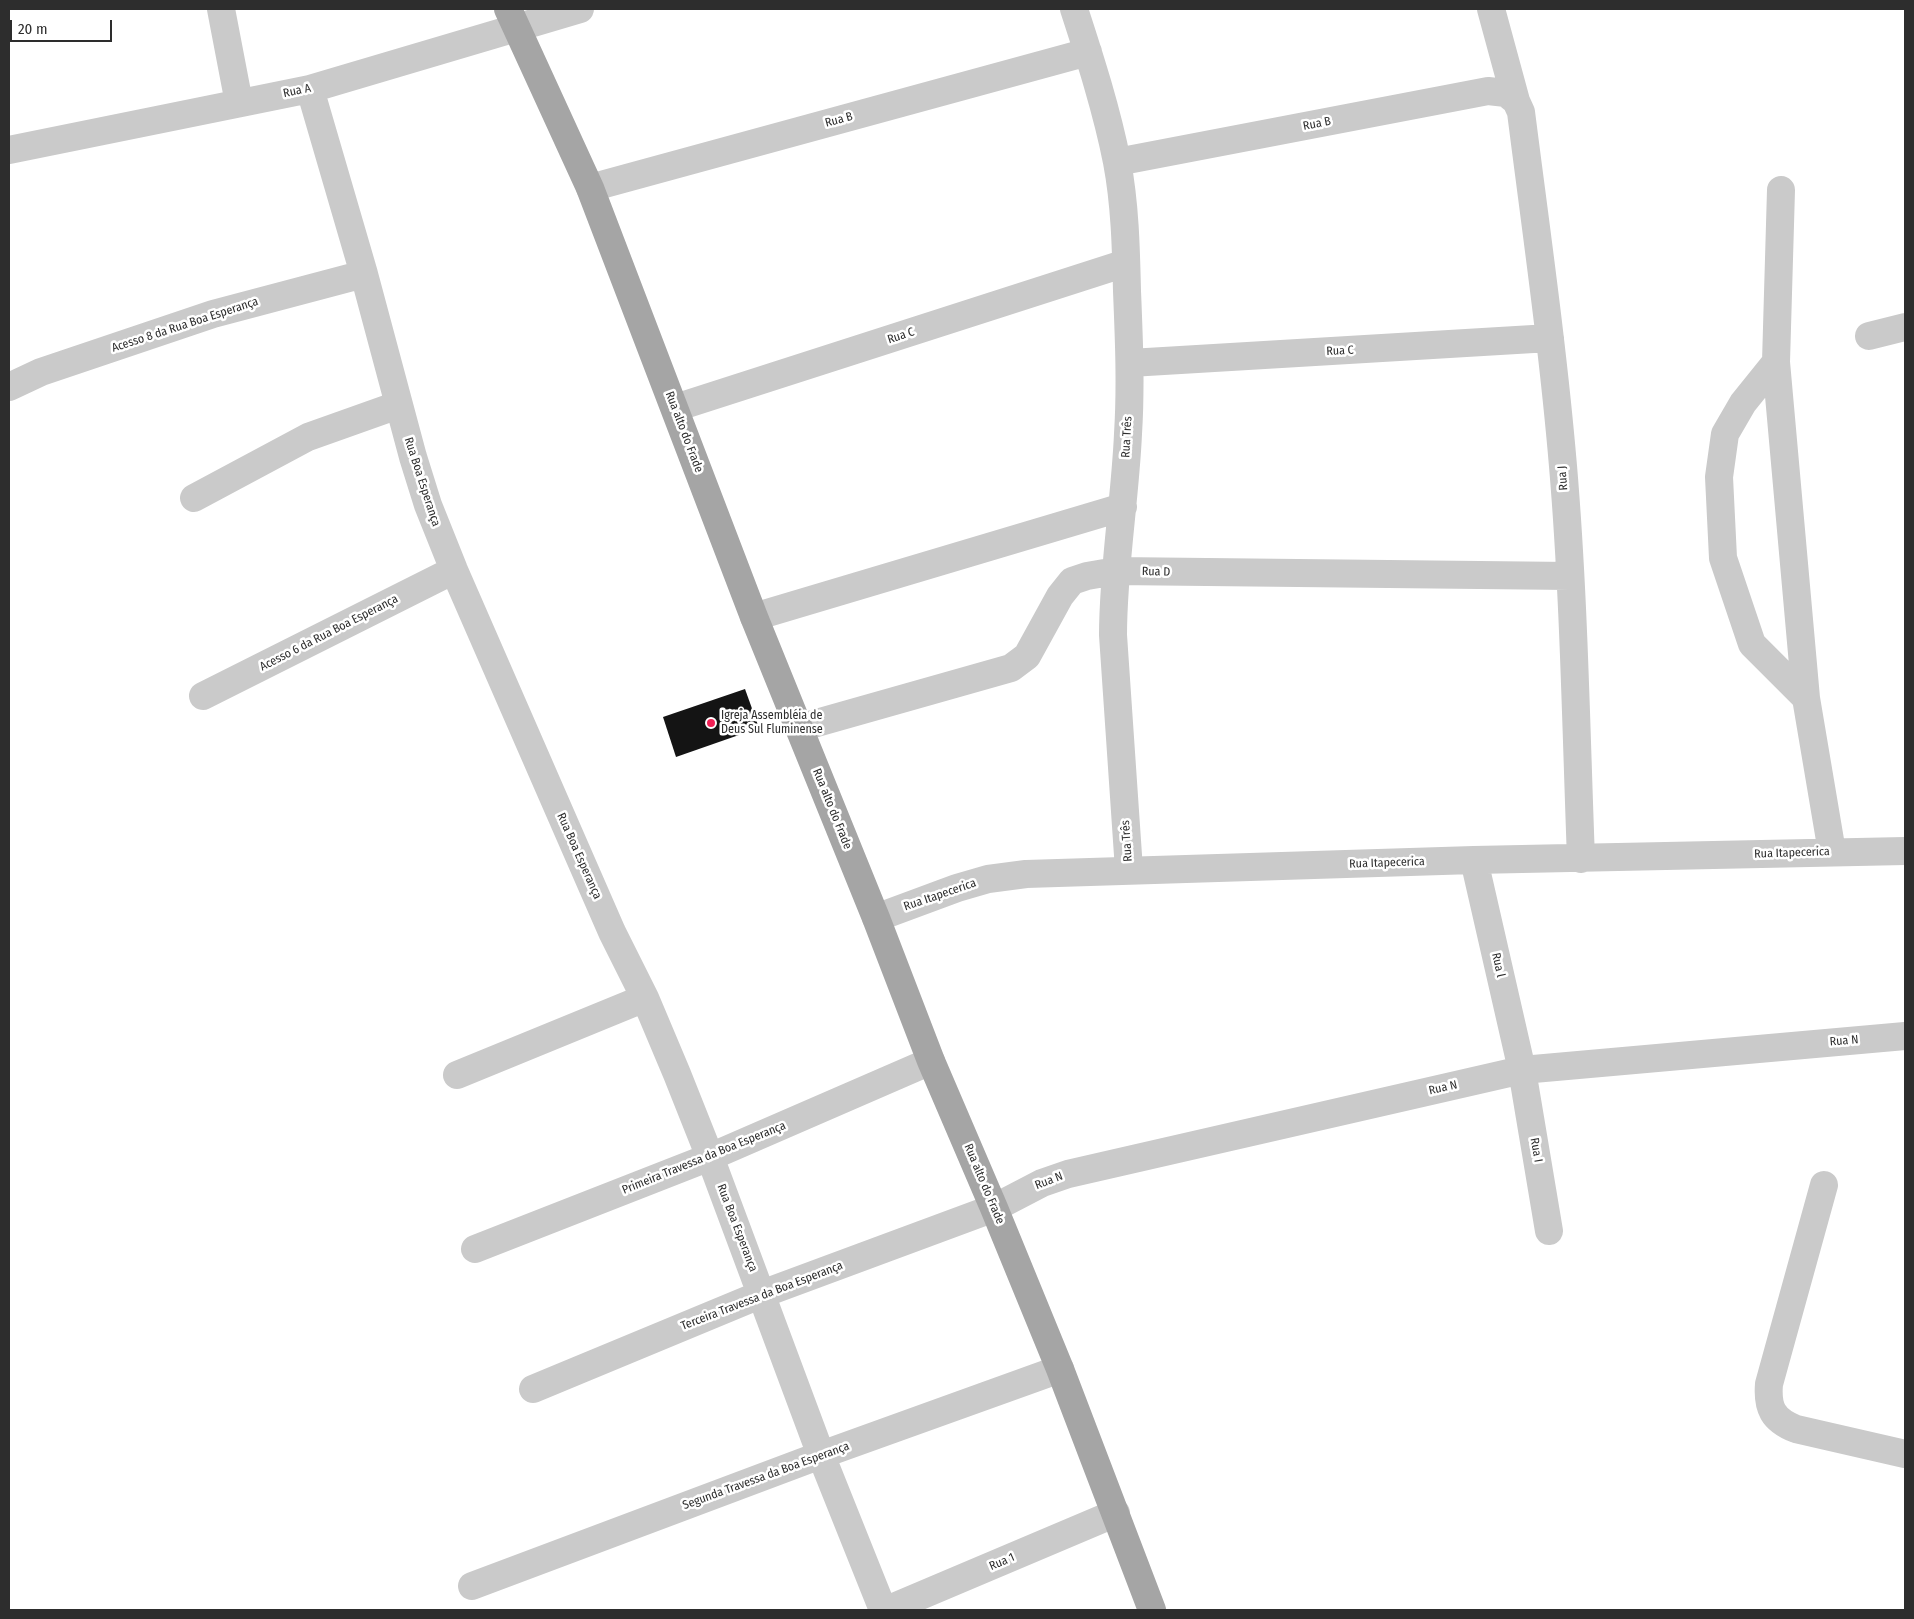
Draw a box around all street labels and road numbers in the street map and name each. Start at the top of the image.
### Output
street label: Rua A [282,81,312,101]
street label: Rua B [824,109,854,131]
street label: Rua B [1302,114,1332,134]
street label: Acesso 8 da Rua Boa Esperança [110,294,260,356]
street label: Rua C [886,325,916,347]
street label: Rua C [1326,343,1354,359]
street label: Rua alto do Frade [662,389,706,475]
street label: Rua Três [1119,416,1135,458]
street label: Rua Boa Esperança [401,436,443,528]
street label: Rua J [1555,465,1571,491]
street label: Rua D [1142,565,1170,579]
street label: Acesso 6 da Rua Boa Esperança [257,592,401,674]
street label: Rua alto do Frade [809,767,855,851]
street label: Rua Boa Esperança [554,811,604,901]
street label: Rua Três [1118,820,1136,862]
street label: Rua Itapecerica [1754,844,1830,862]
street label: Rua Itapecerica [1349,854,1425,872]
street label: Rua Itapecerica [902,876,978,914]
street label: Rua l [1488,951,1508,979]
street label: Rua N [1829,1033,1859,1049]
street label: Rua N [1427,1078,1459,1098]
street label: Primeira Travessa da Boa Esperança [620,1119,788,1197]
street label: Rua I [1527,1137,1545,1163]
street label: Rua alto do Frade [961,1142,1007,1226]
street label: Rua N [1033,1169,1065,1193]
street label: Rua Boa Esperança [714,1182,760,1274]
street label: Terceira Travessa da Boa Esperança [679,1258,845,1334]
street label: Segunda Travessa da Boa Esperança [681,1439,851,1513]
street label: Rua 1 [987,1550,1017,1574]

